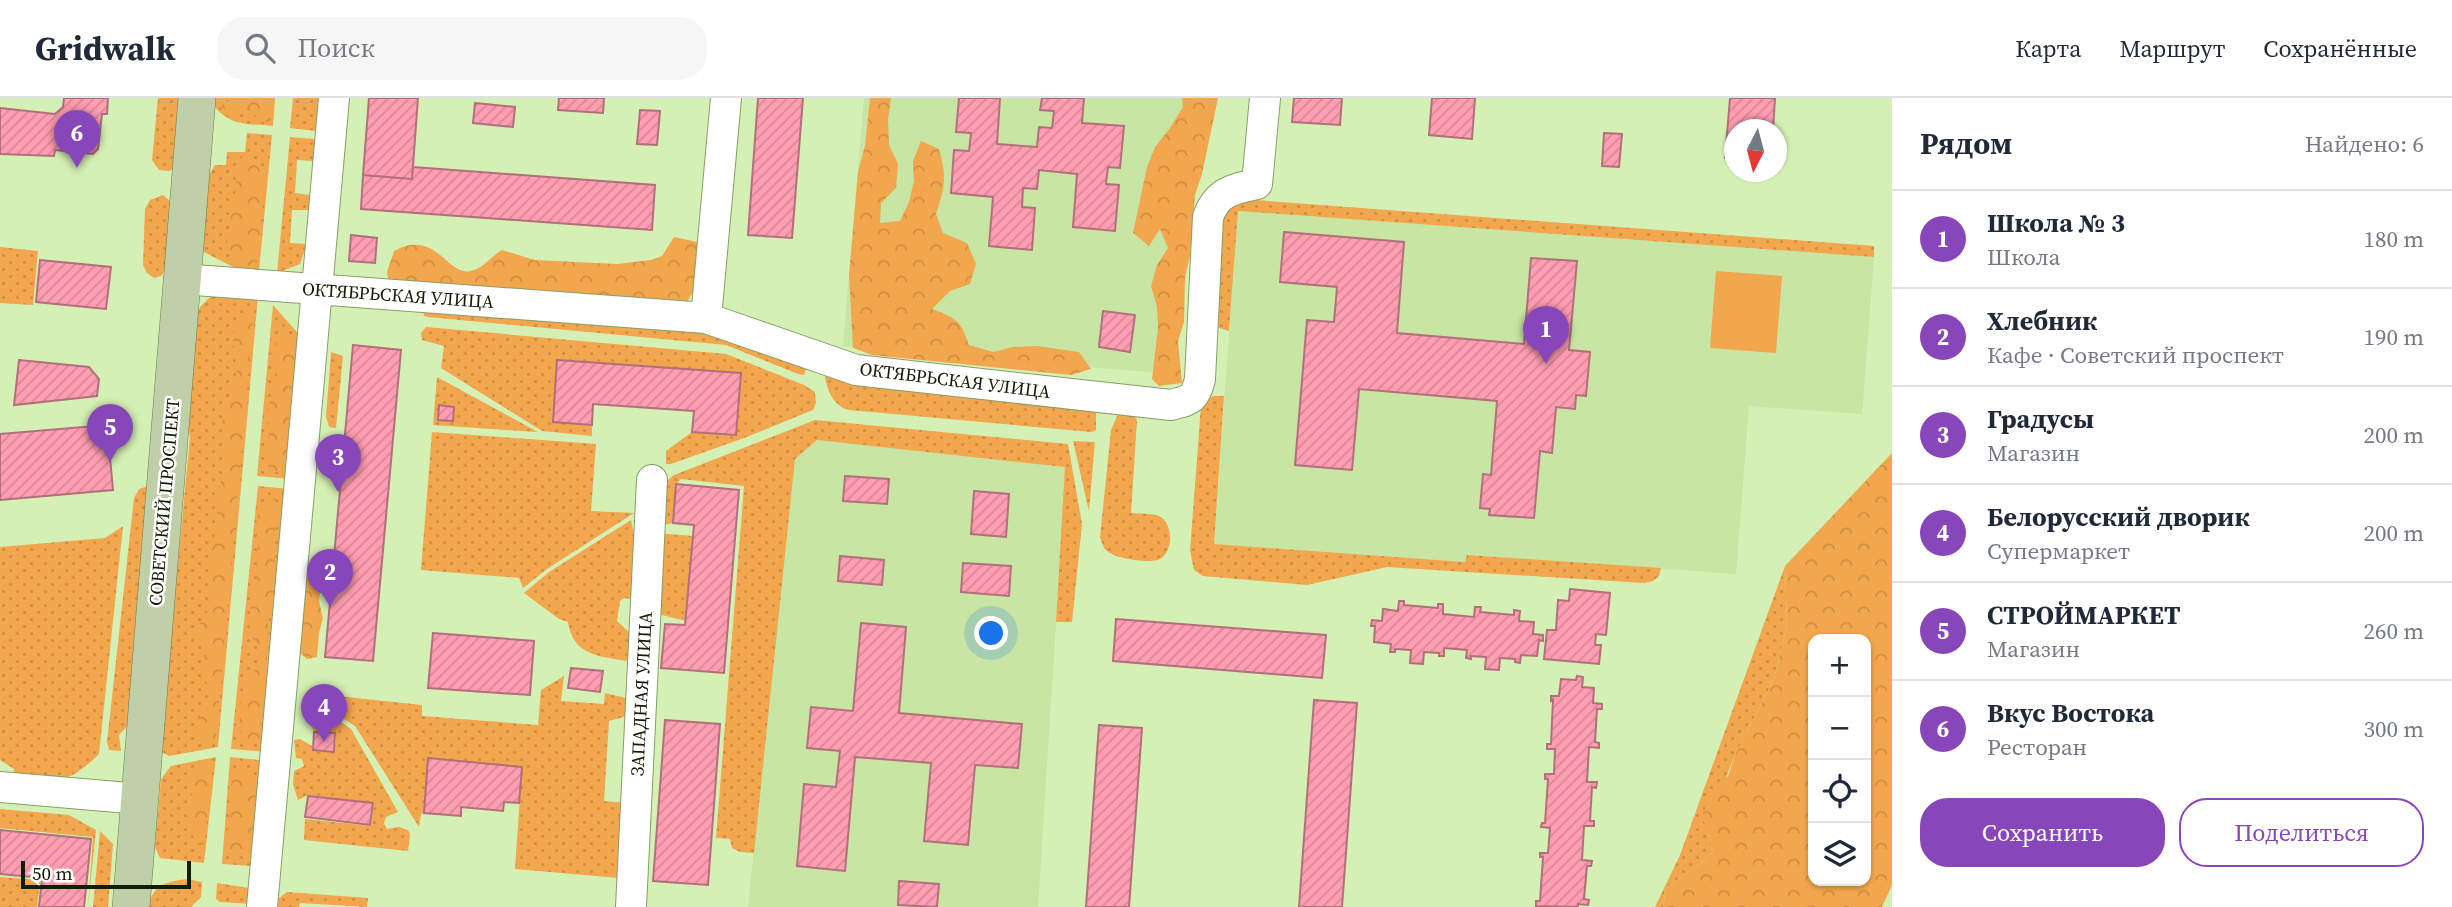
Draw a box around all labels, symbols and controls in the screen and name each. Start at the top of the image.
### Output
search box [217,17,707,80]
text: Gridwalk [35,26,175,71]
icon: search [241,29,279,67]
text: Поиск [297,30,375,66]
text: Карта [2015,32,2081,65]
text: Маршрут [2119,32,2225,65]
text: Сохранённые [2263,32,2417,65]
pin: 6 [54,110,100,168]
north arrow [1724,119,1787,182]
text: Рядом [1920,123,2012,164]
text: Найдено: 6 [2305,128,2424,160]
text: Школа № 3 [1987,205,2125,241]
text: 1 [1937,223,1949,255]
text: 180 m [2363,223,2424,255]
text: Школа [1987,241,2060,273]
street label: ОКТЯБРЬСКАЯ УЛИЦА [301,276,495,314]
text: Хлебник [1987,303,2097,339]
pin: 1 [1523,306,1569,364]
text: 2 [1937,321,1949,353]
text: 190 m [2363,321,2424,353]
text: Кафе · Советский проспект [1987,339,2284,371]
street label: ОКТЯБРЬСКАЯ УЛИЦА [858,356,1052,404]
street label: СОВЕТСКИЙ ПРОСПЕКТ [142,397,186,607]
text: Градусы [1987,401,2094,437]
pin: 5 [87,404,133,462]
text: 3 [1937,419,1949,451]
text: 200 m [2363,419,2424,451]
pin: 3 [315,434,361,492]
text: Магазин [1987,437,2080,469]
text: Белорусский дворик [1987,499,2250,535]
text: 4 [1937,517,1949,549]
text: 200 m [2363,517,2424,549]
text: Супермаркет [1987,535,2130,567]
pin: 2 [307,549,353,607]
text: СТРОЙМАРКЕТ [1987,597,2180,633]
street label: ЗАПАДНАЯ УЛИЦА [624,611,658,777]
text: 5 [1937,615,1949,647]
text: 260 m [2363,615,2424,647]
your location [974,616,1008,650]
text: Магазин [1987,633,2080,665]
map controls [1808,634,1871,886]
button: + [1808,634,1871,697]
pin: 4 [301,684,347,742]
text: Вкус Востока [1987,695,2154,731]
button: − [1808,697,1871,760]
text: 6 [1937,713,1949,745]
text: 300 m [2363,713,2424,745]
text: Ресторан [1987,731,2087,763]
button: locate [1808,760,1871,823]
button: Сохранить [1920,798,2165,867]
button: Поделиться [2179,798,2424,867]
button: layers [1808,823,1871,886]
scale bar [21,858,191,890]
text: 50 m [32,860,73,886]

